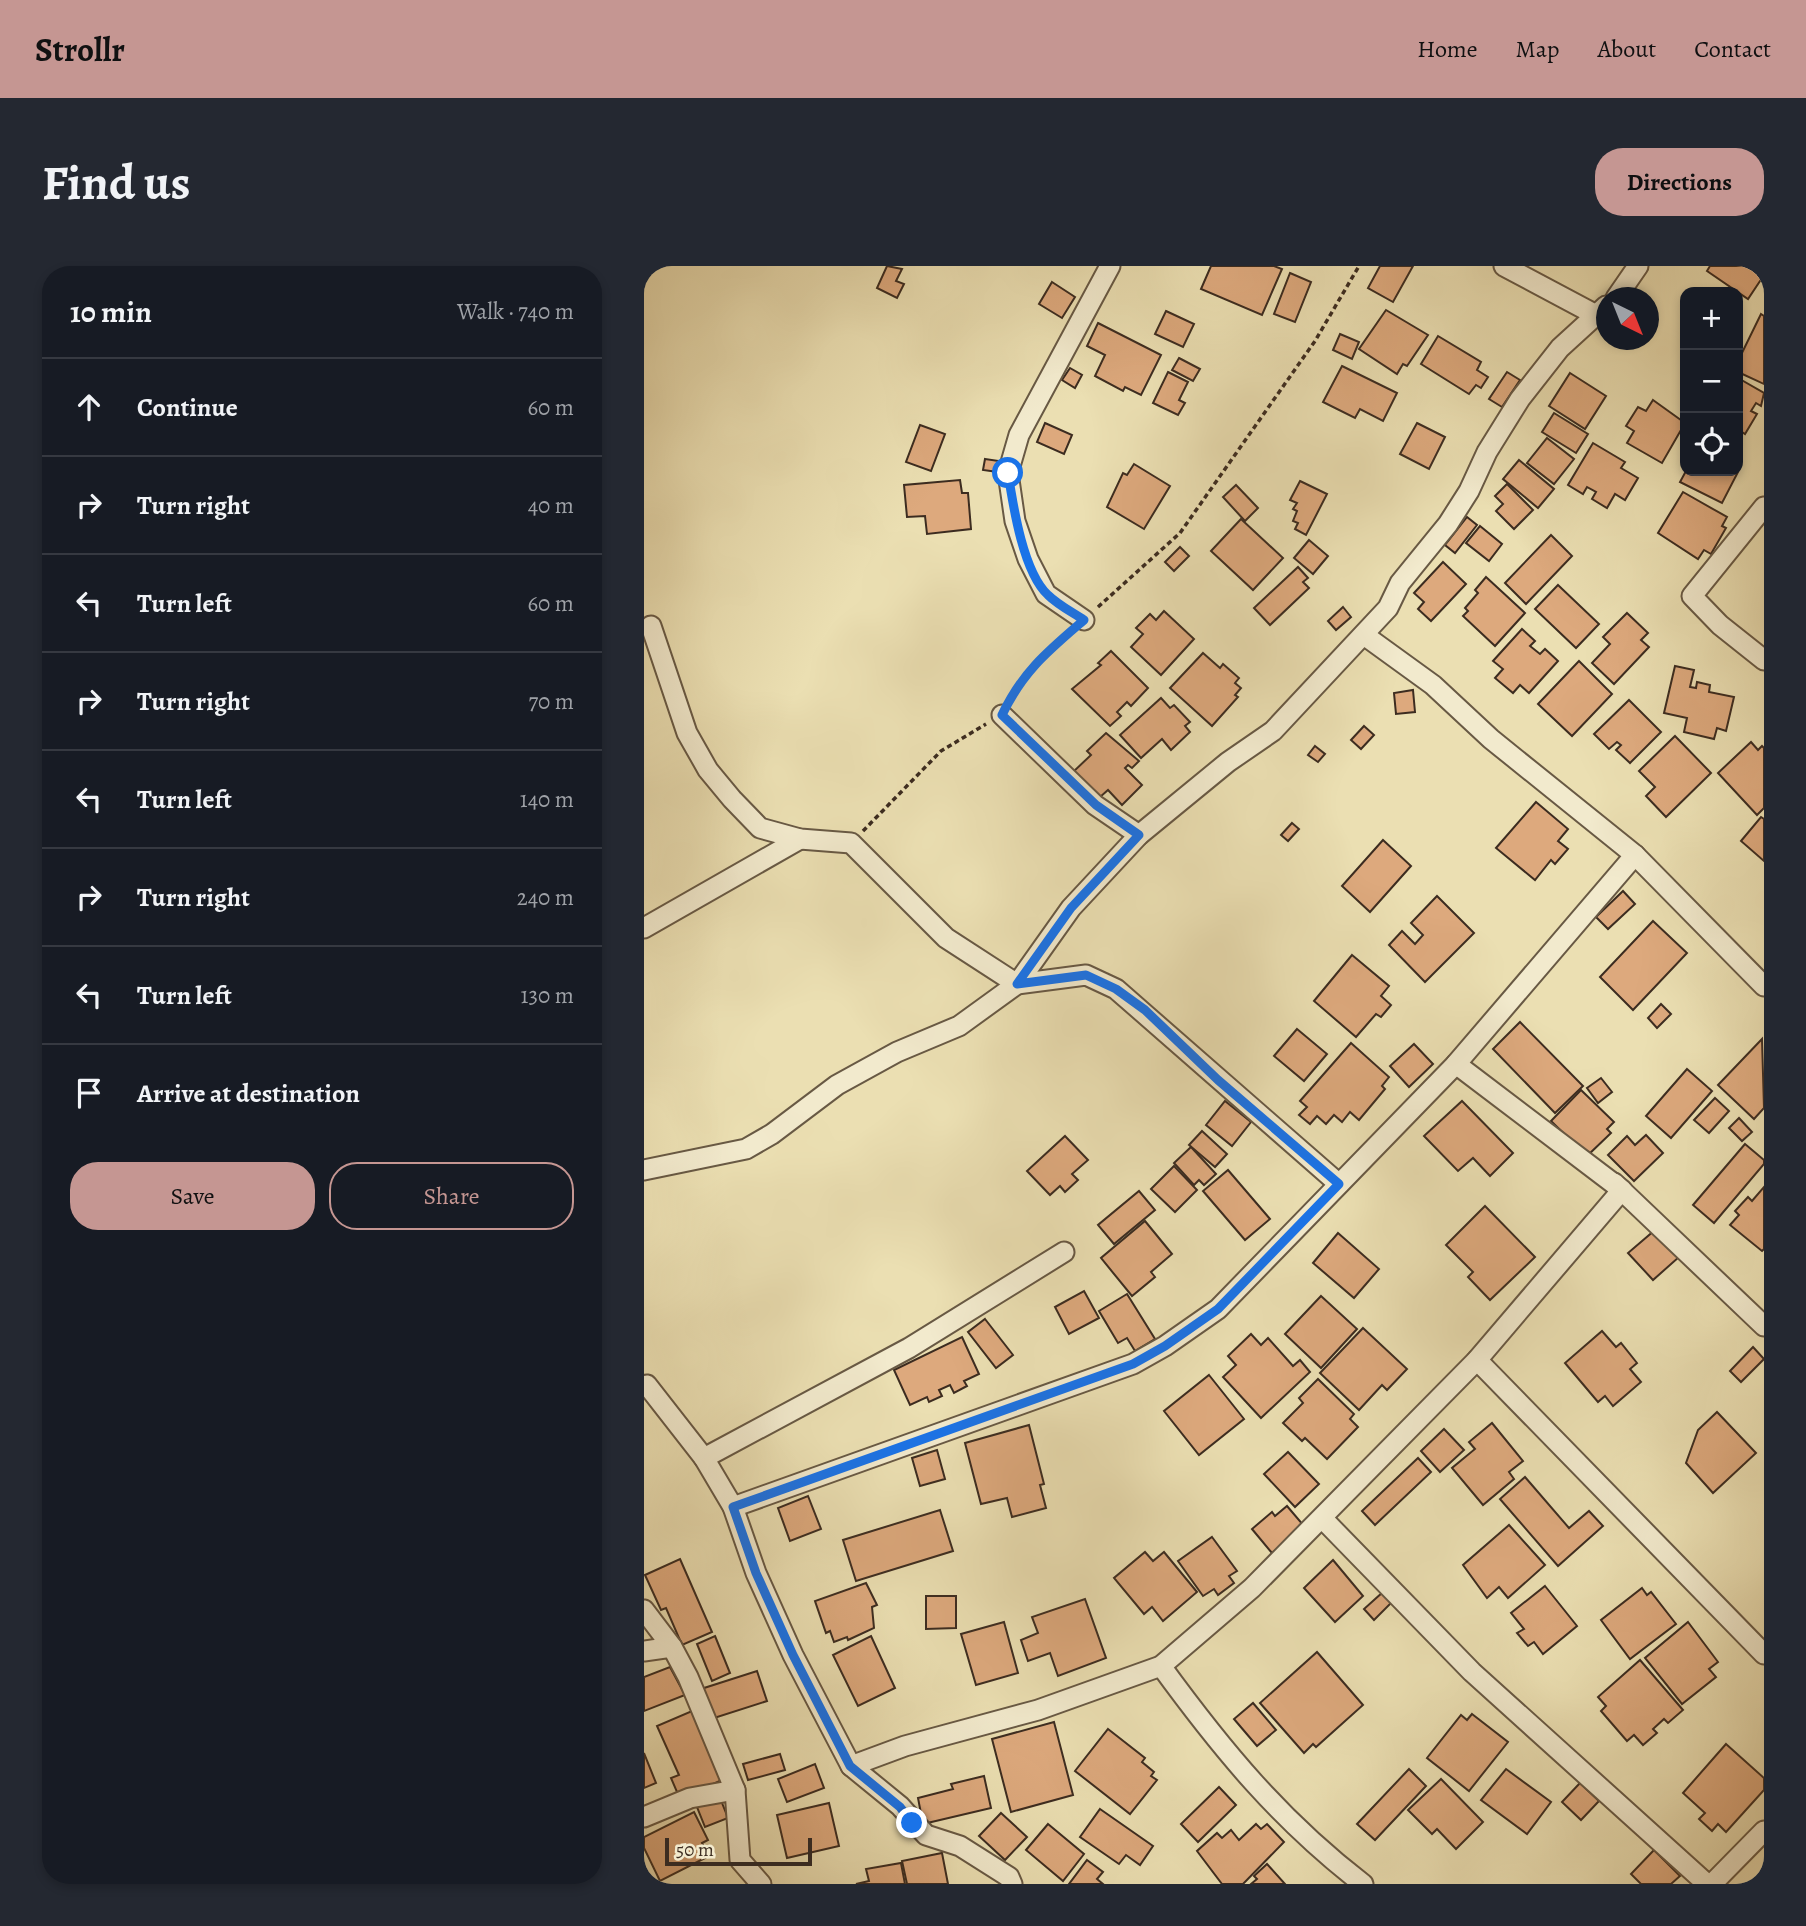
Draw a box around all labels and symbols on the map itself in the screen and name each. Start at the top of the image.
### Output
north arrow [1596,287,1659,350]
route start [992,457,1023,488]
route end [896,1807,927,1838]
scale bar [665,1835,812,1867]

